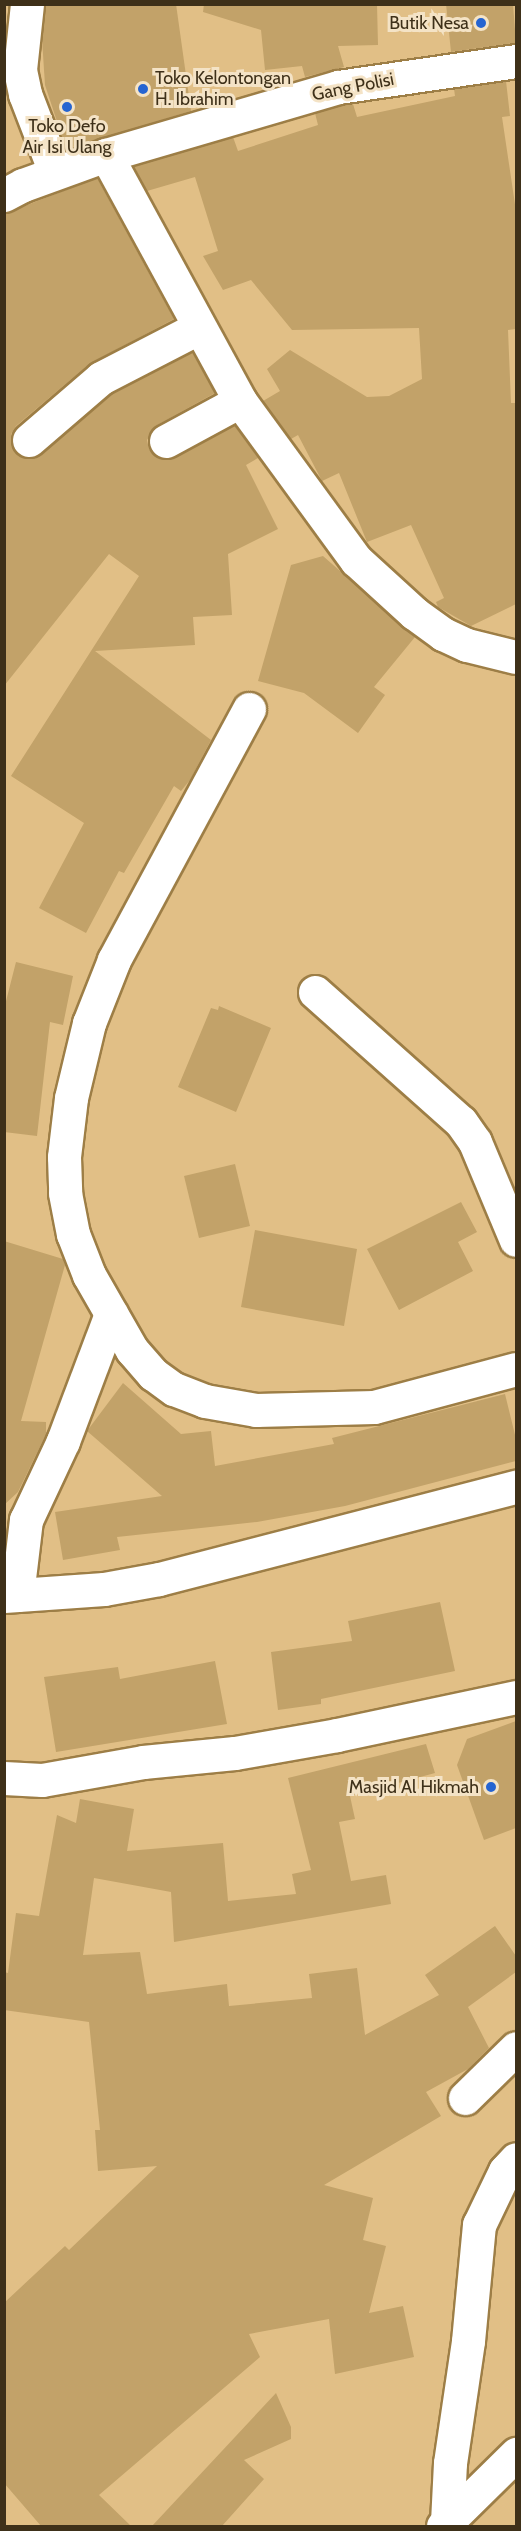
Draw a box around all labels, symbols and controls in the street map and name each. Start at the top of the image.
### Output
place label: Butik Nesa [389,12,469,34]
marker: Butik Nesa [474,16,488,30]
place label: Toko Kelontongan H. Ibrahim [155,68,291,110]
street label: Gang Polisi [310,68,396,106]
marker: Toko Kelontongan H. Ibrahim [136,82,150,96]
marker: Toko Defo Air Isi Ulang [60,100,74,114]
place label: Toko Defo Air Isi Ulang [22,116,112,158]
place label: Masjid Al Hikmah [349,1776,479,1798]
marker: Masjid Al Hikmah [484,1780,498,1794]

